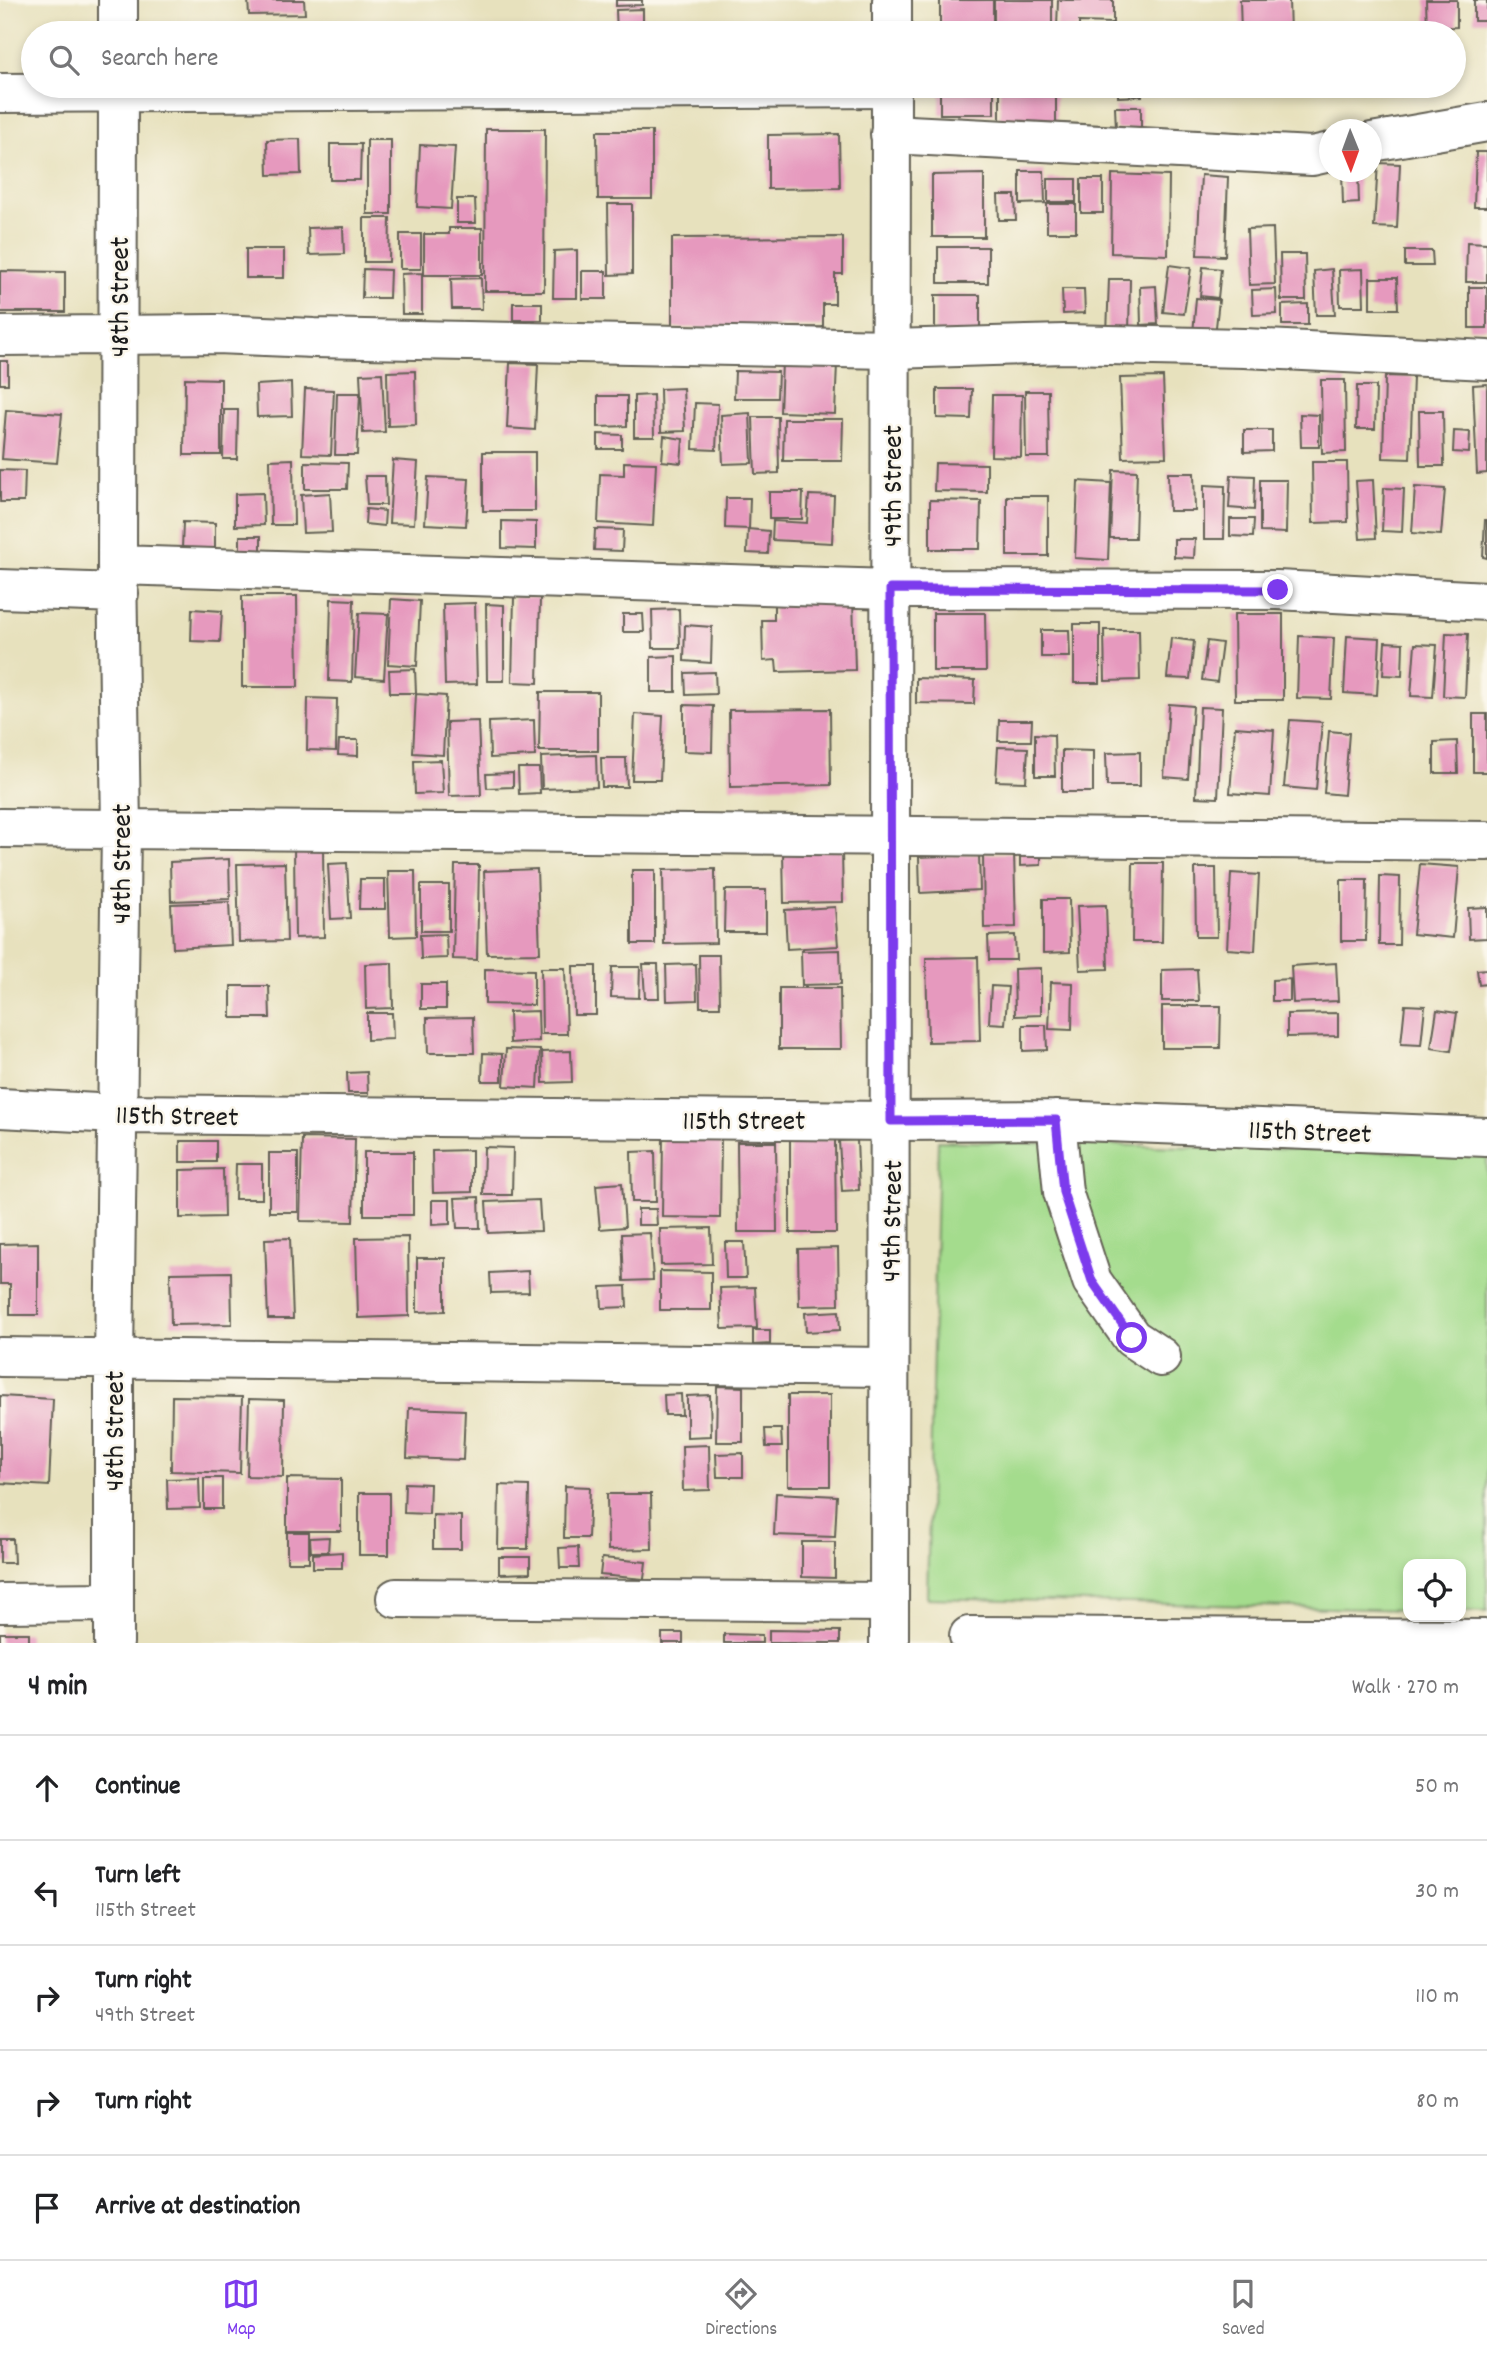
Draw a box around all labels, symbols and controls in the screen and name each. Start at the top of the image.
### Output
search box [21,21,1466,98]
icon: search [45,41,83,79]
text: Search here [101,41,219,78]
north arrow [1319,119,1382,182]
street label: 48th Street [103,237,143,357]
street label: 49th Street [876,425,916,547]
route end [1262,574,1293,605]
street label: 48th Street [105,804,145,924]
street label: 115th Street [115,1098,239,1140]
street label: 115th Street [683,1104,805,1144]
street label: 115th Street [1248,1113,1372,1157]
street label: 49th Street [874,1160,916,1282]
route start [1116,1322,1147,1353]
street label: 48th Street [98,1371,138,1491]
map controls [1403,1559,1466,1622]
button: locate [1403,1559,1466,1622]
text: 4 min [28,1667,87,1710]
text: Walk · 270 m [1352,1672,1459,1705]
icon: ahead [28,1769,66,1807]
text: Continue [95,1769,180,1806]
text: 50 m [1415,1771,1459,1804]
text: Turn left [95,1858,181,1895]
icon: left [28,1874,66,1912]
text: 30 m [1415,1876,1459,1909]
text: 115th Street [95,1895,196,1928]
text: Turn right [95,1963,192,2000]
icon: right [28,1979,66,2017]
text: 110 m [1415,1981,1459,2014]
text: 49th Street [95,2000,195,2033]
icon: right [28,2084,66,2122]
text: Turn right [95,2084,192,2121]
text: 80 m [1416,2086,1459,2119]
icon: arrive [28,2189,66,2227]
text: Arrive at destination [95,2189,300,2226]
tab: Map [222,2275,260,2344]
tab: Directions [705,2275,777,2344]
tab: Saved [1222,2275,1265,2344]

